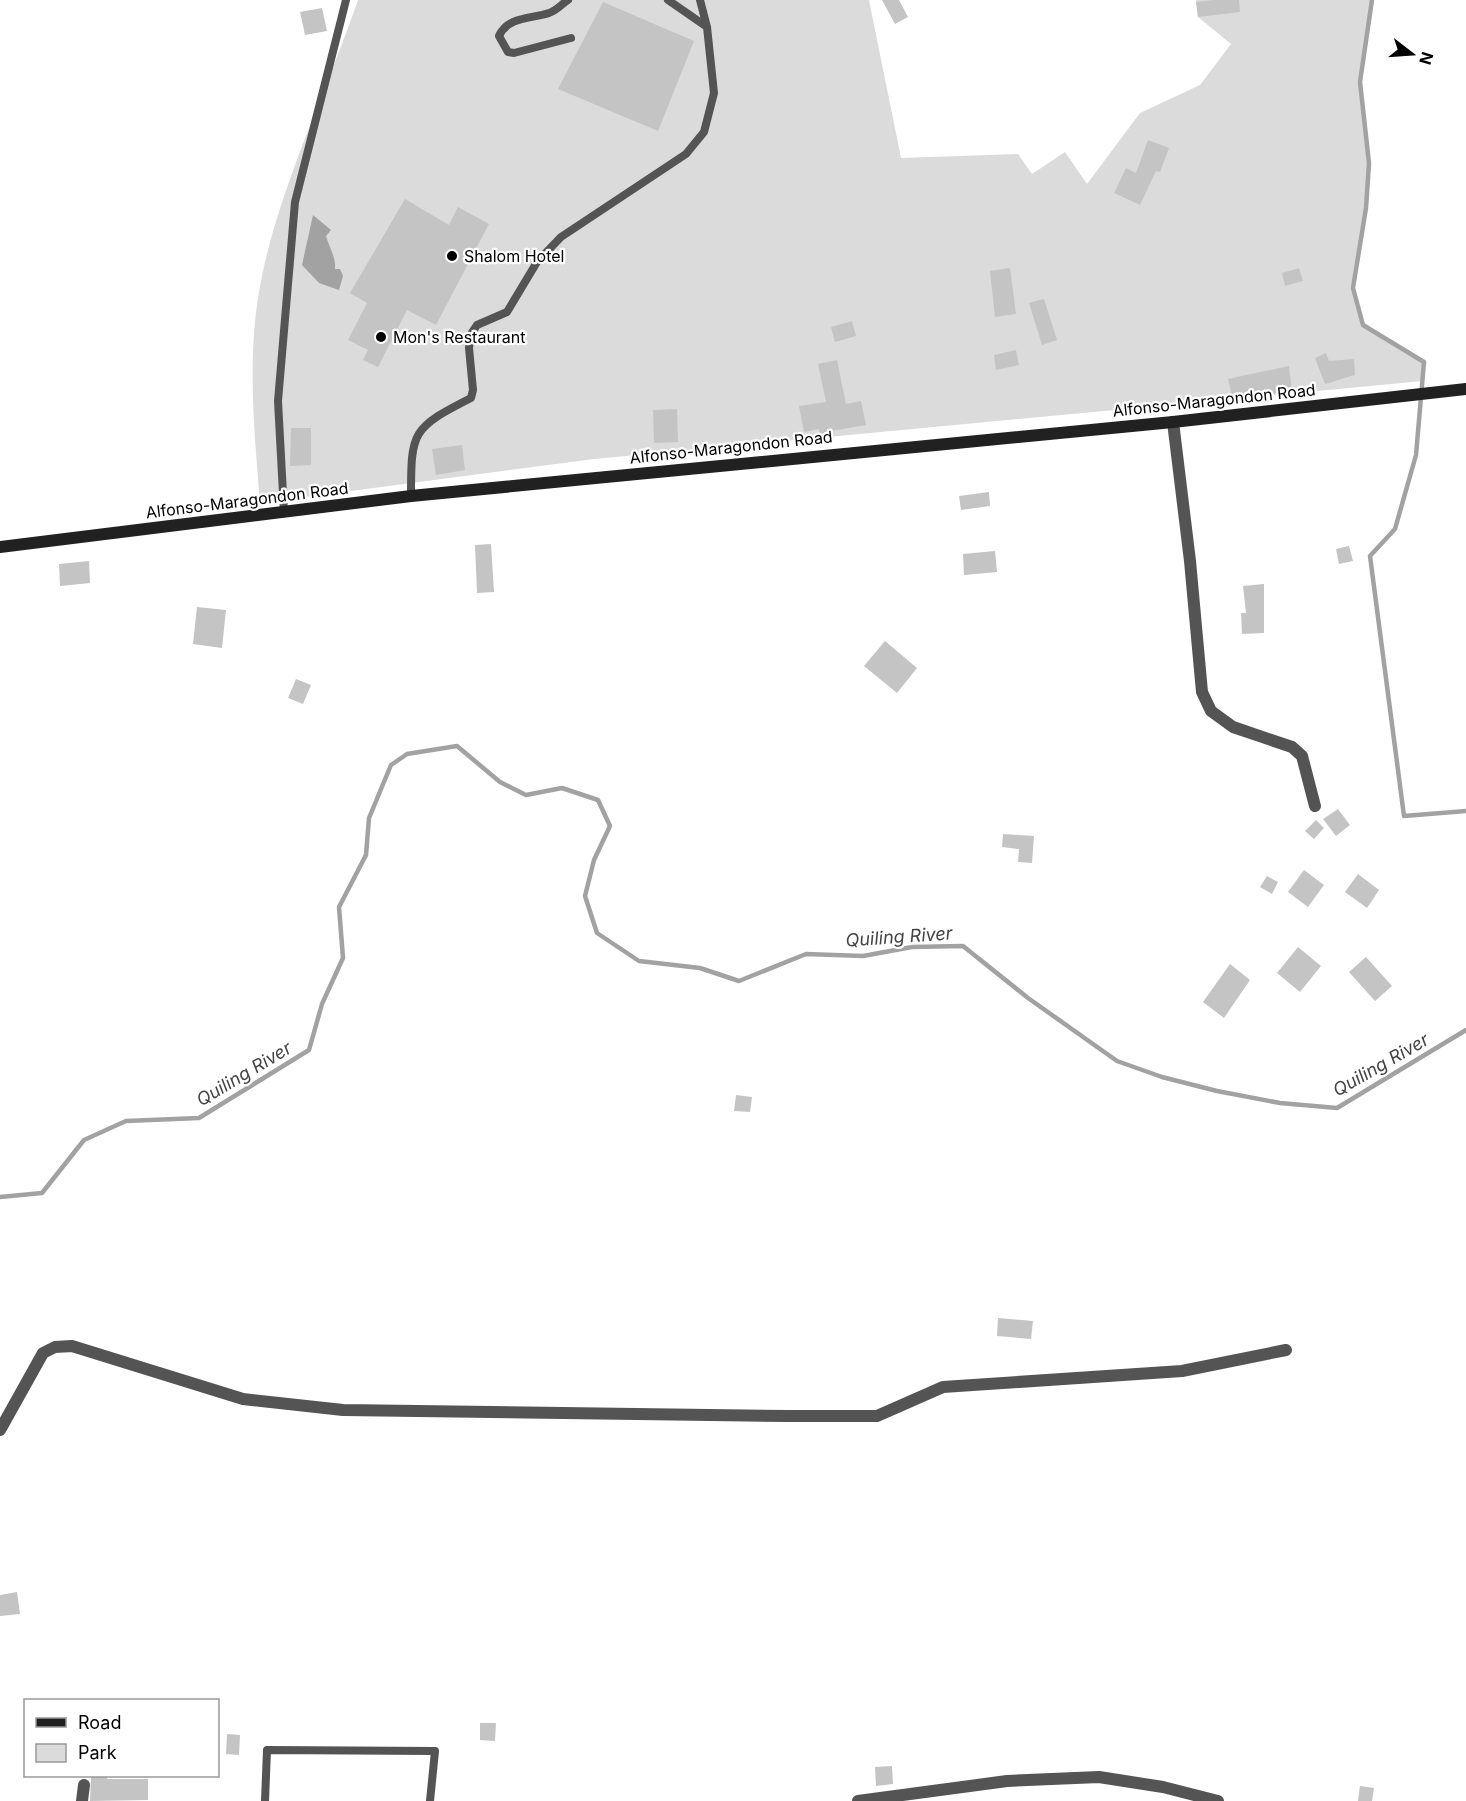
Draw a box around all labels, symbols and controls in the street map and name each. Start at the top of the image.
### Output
north arrow [1382,24,1442,84]
text: N [1415,50,1438,67]
place label: Shalom Hotel [464,246,564,266]
marker: Shalom Hotel [445,249,459,263]
place label: Mon's Restaurant [393,327,526,347]
marker: Mon's Restaurant [374,330,388,344]
street label: Alfonso-Maragondon Road [1111,379,1317,421]
street label: Alfonso-Maragondon Road [628,426,834,468]
street label: Alfonso-Maragondon Road [145,478,349,522]
water label: Quiling River [845,922,954,951]
water label: Quiling River [1329,1028,1433,1100]
water label: Quiling River [192,1036,296,1110]
legend [24,1699,219,1777]
text: Road [78,1712,121,1733]
text: Park [78,1742,117,1763]

